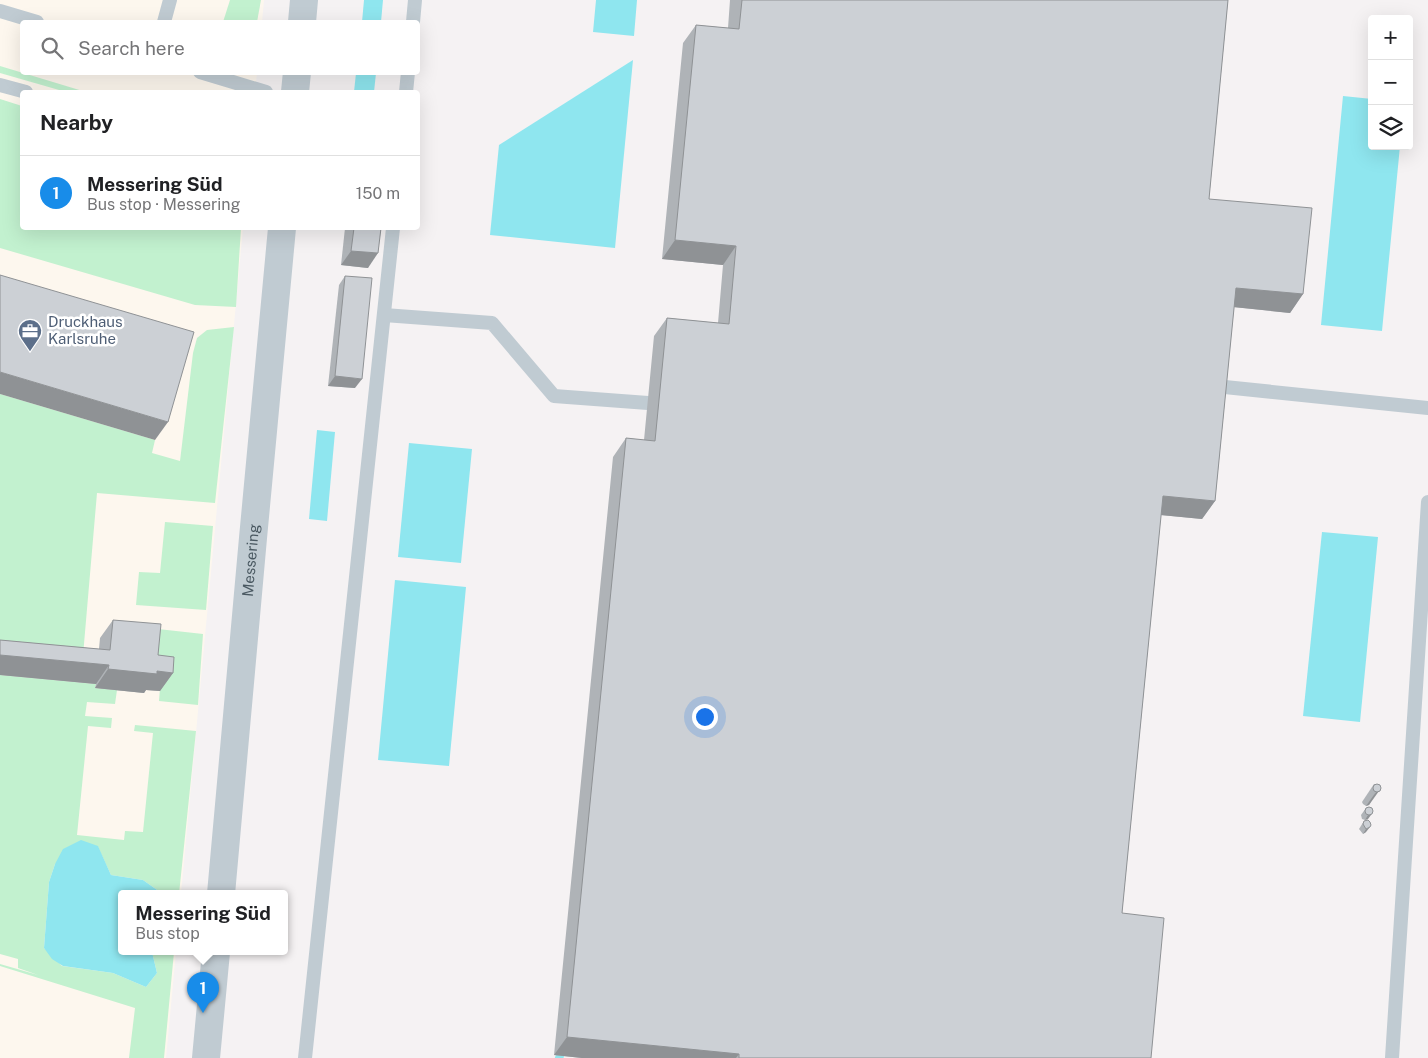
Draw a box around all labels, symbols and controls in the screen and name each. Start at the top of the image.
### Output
map controls [1368,15,1413,150]
button: + [1368,15,1413,60]
search box [20,20,420,75]
icon: search [38,34,66,62]
text: Search here [78,37,185,59]
button: − [1368,60,1413,105]
button: layers [1368,105,1413,150]
text: Nearby [40,110,113,135]
text: Messering Süd [87,173,222,195]
text: 1 [53,184,59,203]
text: 150 m [356,184,400,203]
text: Bus stop · Messering [87,195,241,214]
place label: Druckhaus Karlsruhe [48,313,123,347]
office icon: Druckhaus Karlsruhe [17,318,43,352]
street label: Messering [239,523,262,597]
your location [692,704,718,730]
popup [118,890,288,955]
text: Messering Süd [135,902,271,924]
text: Bus stop [135,924,200,943]
pin: 1 [187,972,219,1013]

